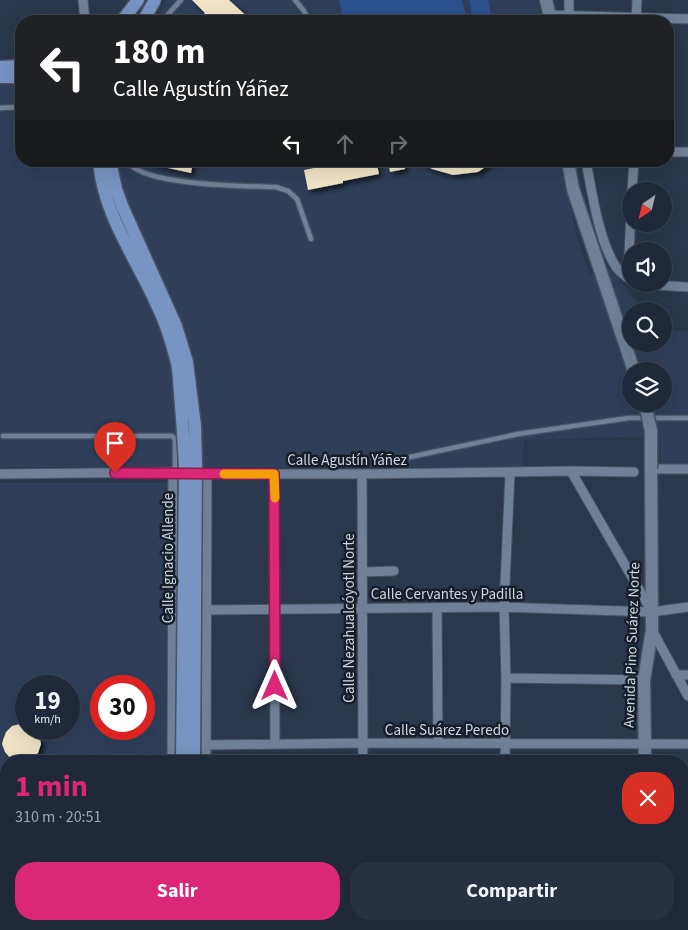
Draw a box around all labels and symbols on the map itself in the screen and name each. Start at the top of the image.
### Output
north arrow [622,182,672,232]
pin [94,422,136,473]
street label: Calle Agustín Yáñez [287,450,407,471]
street label: Calle Ignacio Allende [158,493,179,623]
street label: Calle Nezahualcóyotl Norte [339,533,360,703]
street label: Avenida Pino Suárez Norte [619,562,645,728]
street label: Calle Cervantes y Padilla [371,584,523,605]
position arrow [248,659,300,711]
speed limit sign: 30 [90,675,155,740]
street label: Calle Suárez Peredo [385,720,509,741]

